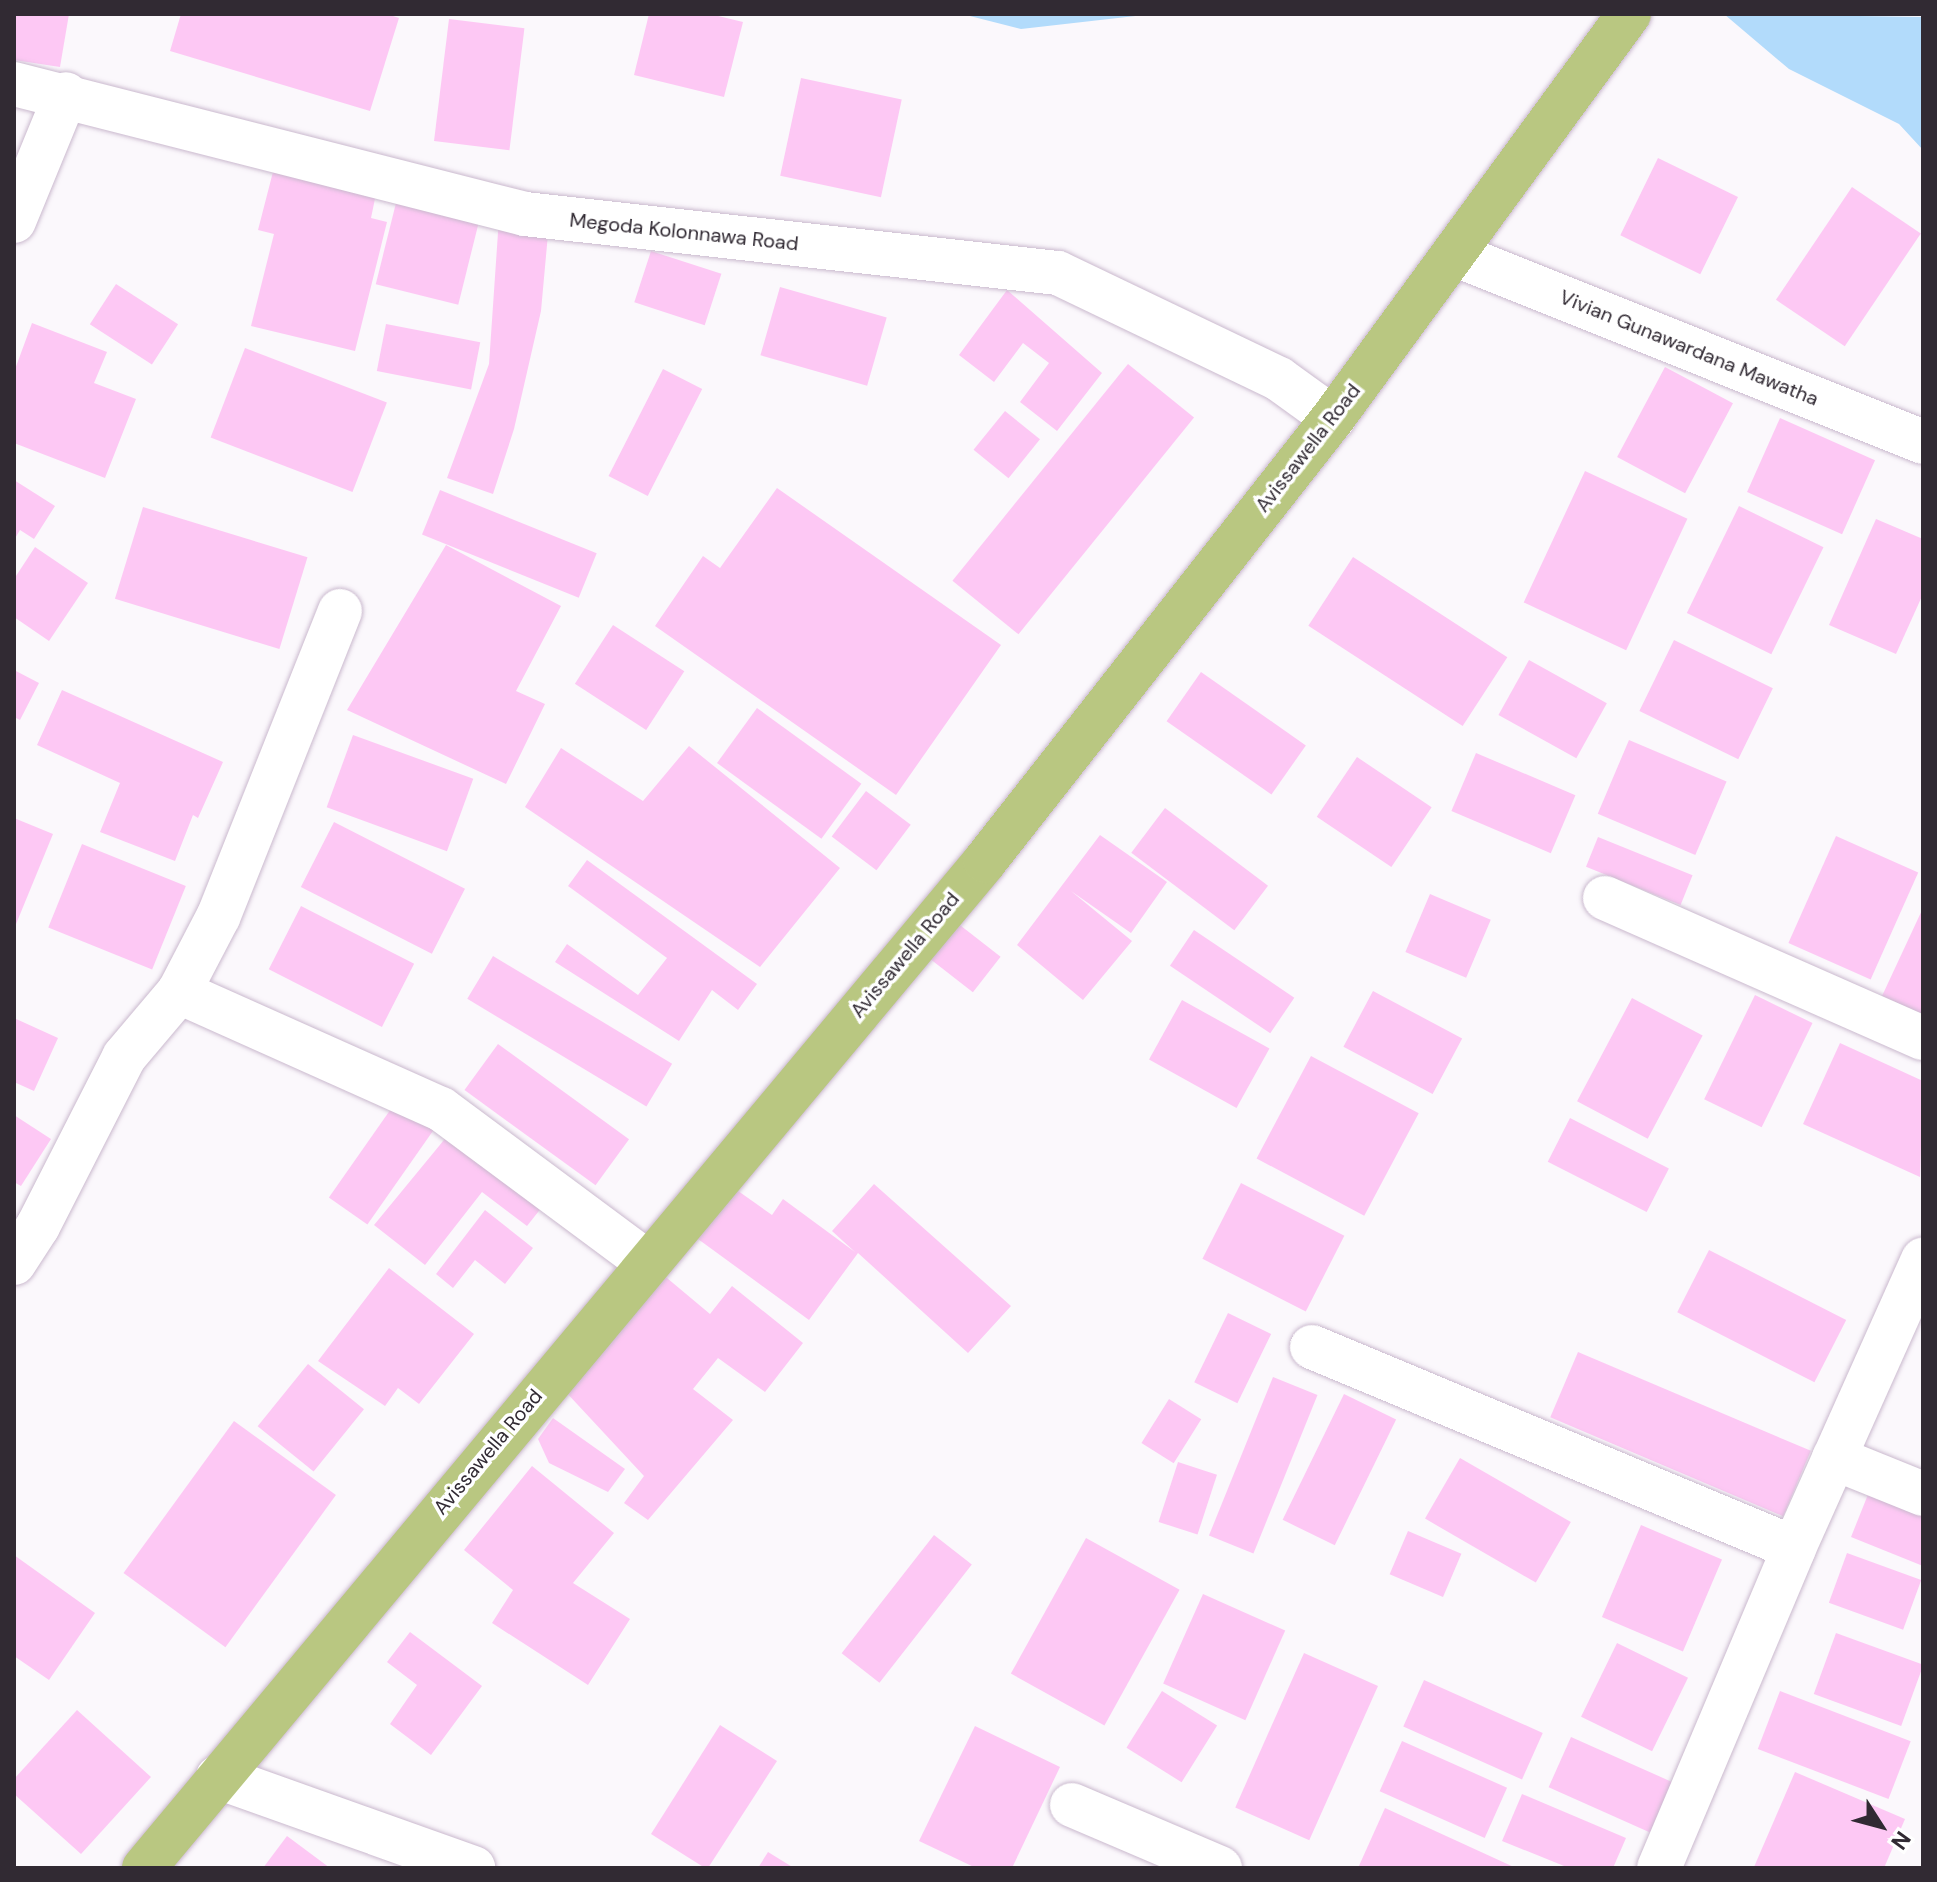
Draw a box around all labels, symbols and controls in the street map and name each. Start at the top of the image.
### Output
street label: Megoda Kolonnawa Road [568,208,800,256]
street label: Vivian Gunawardana Mawatha [1556,285,1822,411]
street label: Avissawella Road [1250,379,1366,517]
street label: Avissawella Road [846,887,964,1023]
street label: Avissawella Road [429,1384,547,1520]
north arrow [1841,1786,1921,1866]
text: N [1884,1825,1917,1855]

